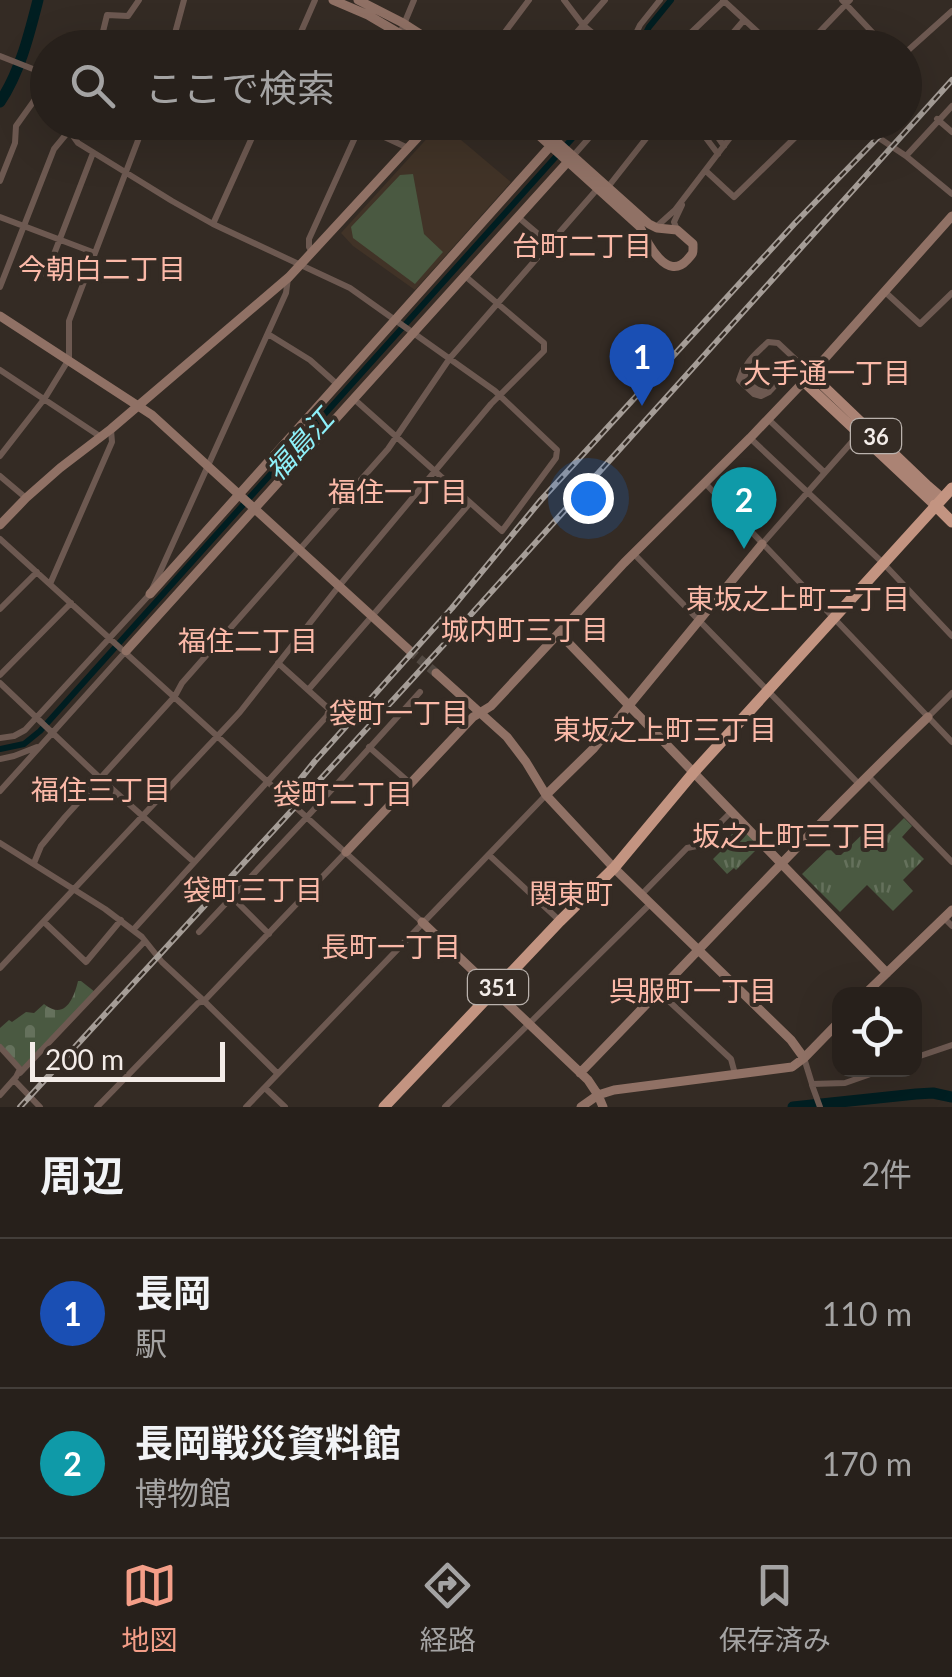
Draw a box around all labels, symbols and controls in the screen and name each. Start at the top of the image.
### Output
search box [30,30,922,140]
icon: search [65,58,120,113]
text: ここで検索 [145,64,335,110]
district label: 台町二丁目 [512,228,652,262]
district label: 今朝白二丁目 [18,251,186,285]
pin: 1 [610,324,674,406]
district label: 大手通一丁目 [743,355,911,389]
water label: 福島江 [258,399,342,487]
road number: 36 [851,419,901,453]
pin: 2 [712,466,776,549]
your location [563,473,614,524]
district label: 福住一丁目 [328,474,468,508]
district label: 東坂之上町二丁目 [686,581,910,615]
district label: 城内町三丁目 [441,612,609,646]
district label: 福住二丁目 [178,623,318,657]
district label: 袋町一丁目 [329,695,469,729]
district label: 東坂之上町三丁目 [553,712,777,746]
district label: 福住三丁目 [31,772,171,806]
district label: 袋町二丁目 [273,776,413,810]
district label: 坂之上町三丁目 [692,818,888,852]
district label: 袋町三丁目 [183,872,323,906]
district label: 関東町 [529,876,613,910]
district label: 長町一丁目 [321,929,461,963]
road number: 351 [468,970,528,1004]
district label: 呉服町一丁目 [609,973,777,1007]
map controls [832,987,922,1077]
button: locate [832,987,922,1077]
scale bar [30,1037,225,1082]
text: 200 m [45,1042,124,1076]
text: 周辺 [40,1150,124,1200]
text: 2件 [861,1154,912,1193]
text: 長岡 [135,1269,211,1315]
text: 1 [63,1294,82,1333]
text: 110 m [822,1294,912,1333]
text: 駅 [135,1323,167,1362]
text: 長岡戦災資料館 [135,1419,401,1465]
text: 2 [63,1444,82,1483]
text: 170 m [822,1444,912,1483]
text: 博物館 [135,1473,231,1512]
tab: 地図 [121,1558,177,1658]
tab: 経路 [420,1558,476,1658]
tab: 保存済み [719,1558,831,1658]

